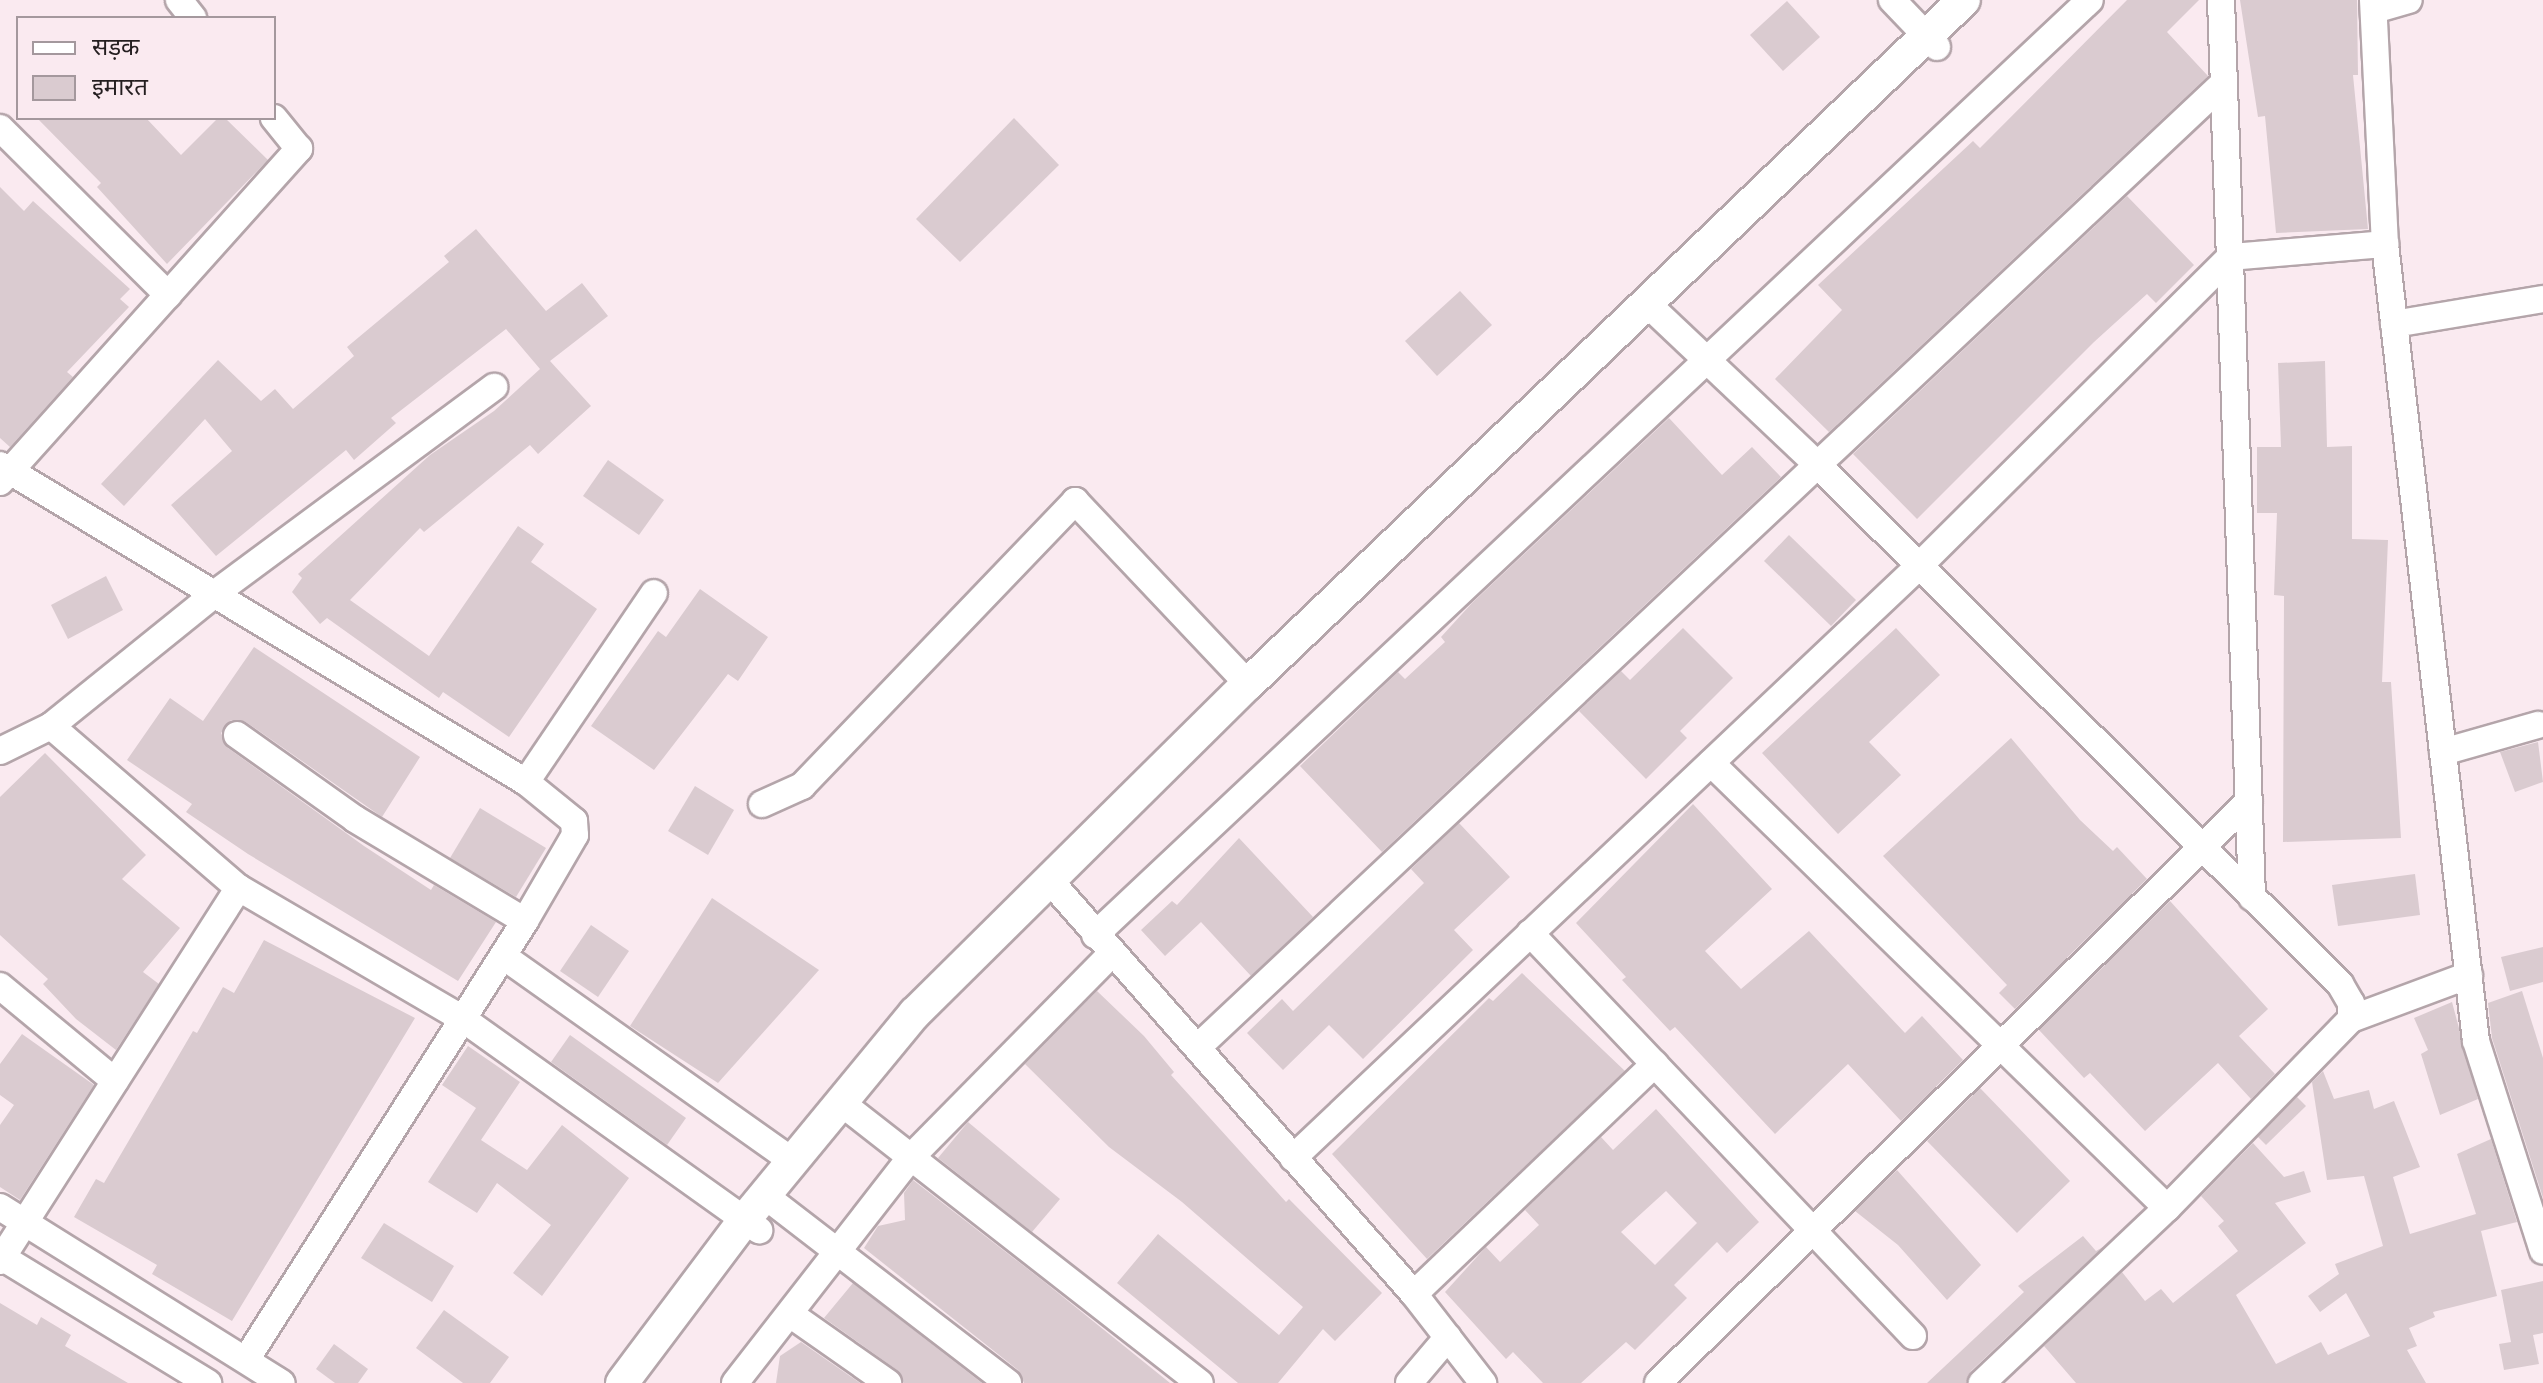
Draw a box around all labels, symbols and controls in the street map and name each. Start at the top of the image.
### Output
legend [16,16,276,120]
text: सड़क [92,32,140,61]
text: इमारत [92,72,148,101]

